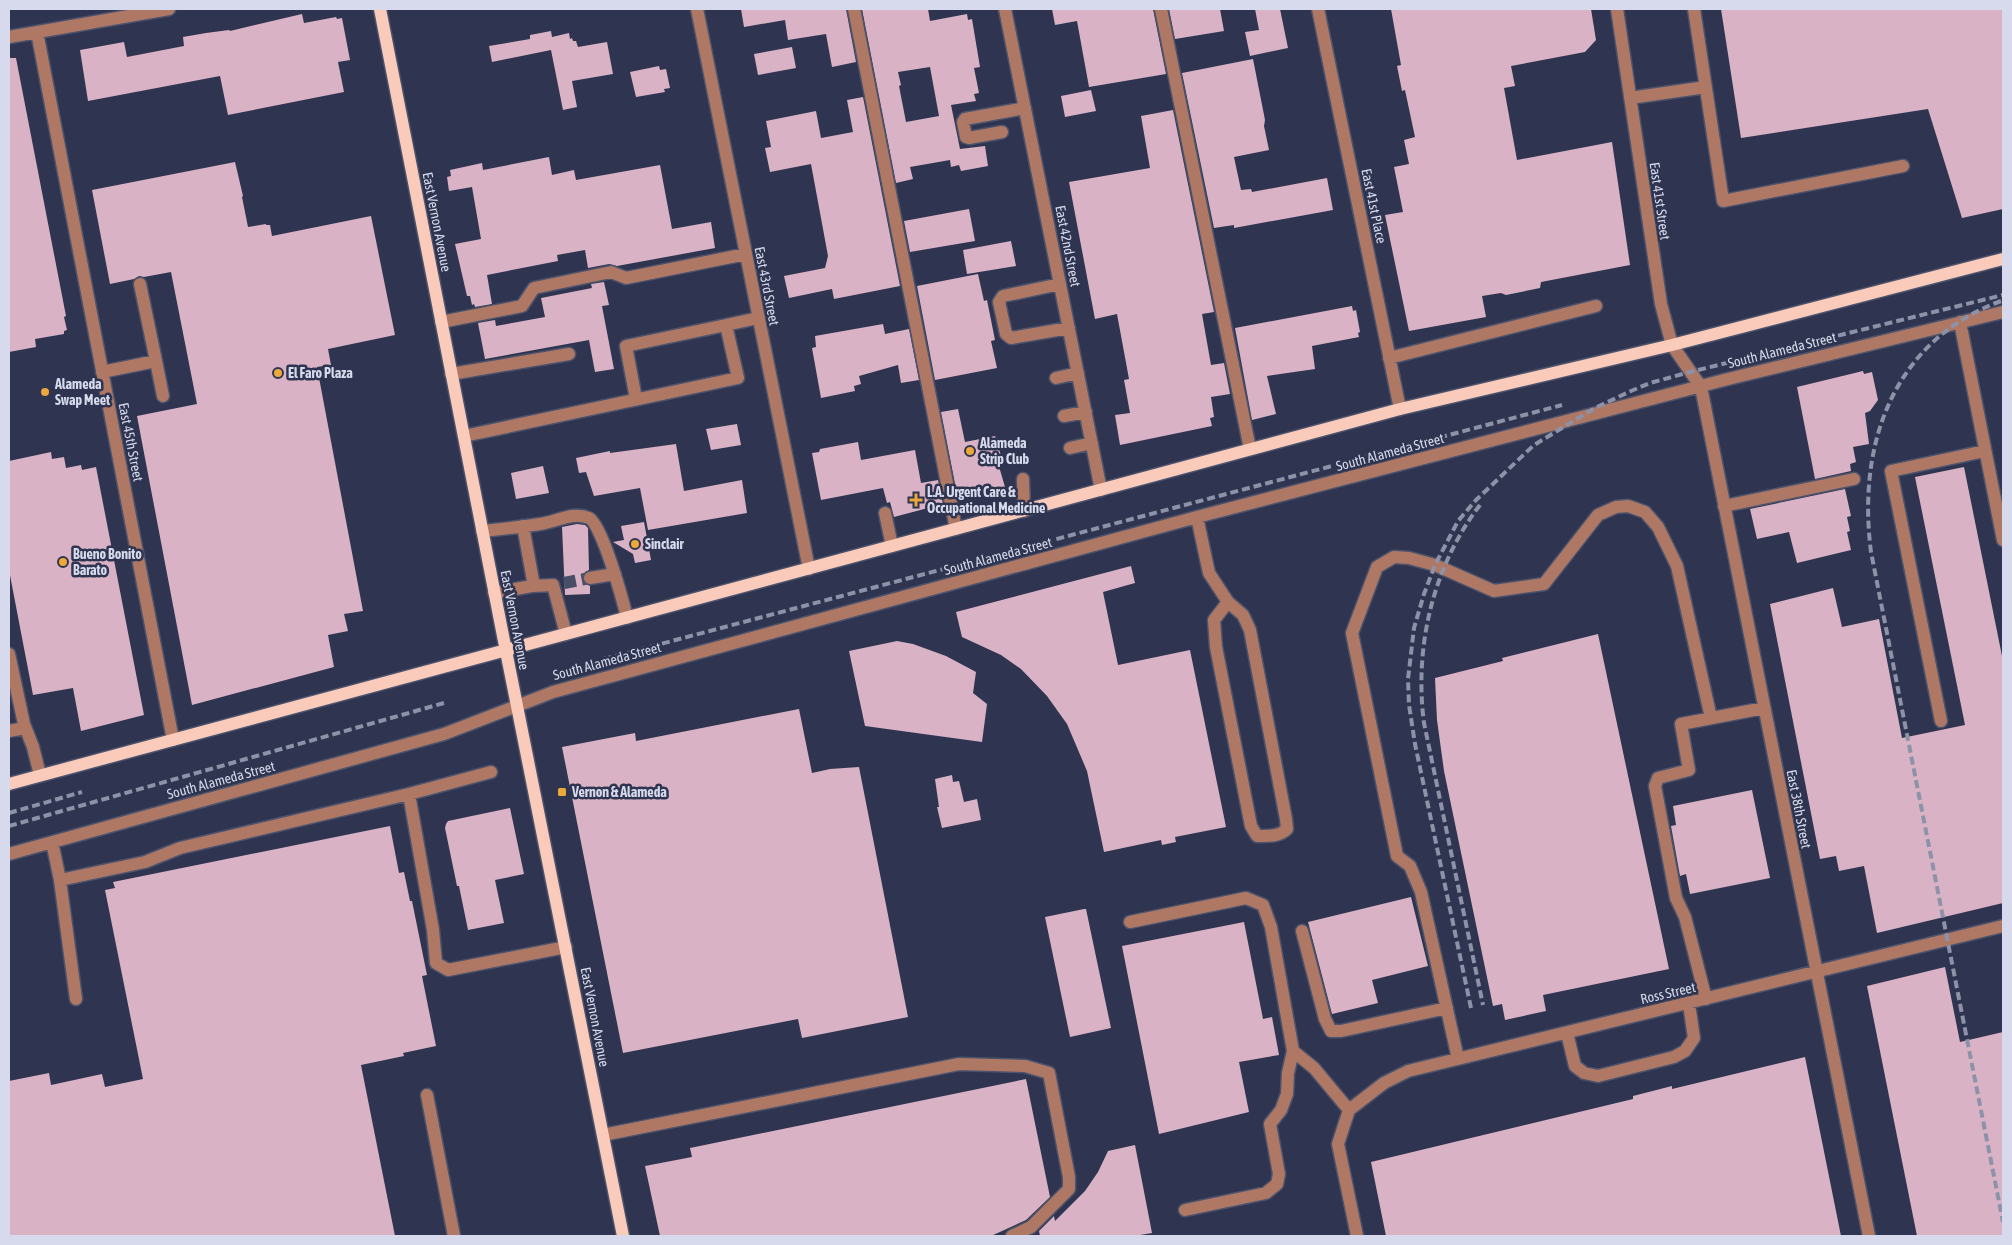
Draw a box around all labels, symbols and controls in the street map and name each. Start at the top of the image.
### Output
street label: East 41st Street [1647,161,1673,241]
street label: East 41st Place [1358,167,1390,245]
street label: East Vernon Avenue [419,171,455,273]
street label: East 42nd Street [1052,204,1084,288]
street label: East 43rd Street [752,245,782,327]
street label: South Alameda Street [1726,329,1838,371]
place label: El Faro Plaza [288,365,353,381]
marker: El Faro Plaza [272,367,284,379]
place label: Alameda Swap Meet [54,376,110,408]
marker: Alameda Swap Meet [39,386,51,398]
street label: East 45th Street [116,401,146,483]
street label: South Alameda Street [1334,430,1446,474]
place label: Alameda Strip Club [979,435,1030,467]
marker: Alameda Strip Club [964,445,976,457]
place label: L.A. Urgent Care & Occupational Medicine [927,484,1045,516]
marker: L.A. Urgent Care & Occupational Medicine [909,493,923,507]
street label: South Alameda Street [942,534,1054,578]
place label: Sinclair [645,536,685,552]
marker: Sinclair [629,538,641,550]
place label: Bueno Bonito Barato [73,546,142,578]
marker: Bueno Bonito Barato [57,556,69,568]
street label: East Vernon Avenue [497,569,533,671]
street label: South Alameda Street [551,639,663,683]
street label: South Alameda Street [165,758,277,802]
street label: East 38th Street [1784,768,1814,850]
place label: Vernon & Alameda [571,784,667,800]
marker: Vernon & Alameda [556,786,568,798]
street label: East Vernon Avenue [577,966,613,1068]
street label: Ross Street [1639,979,1697,1007]

